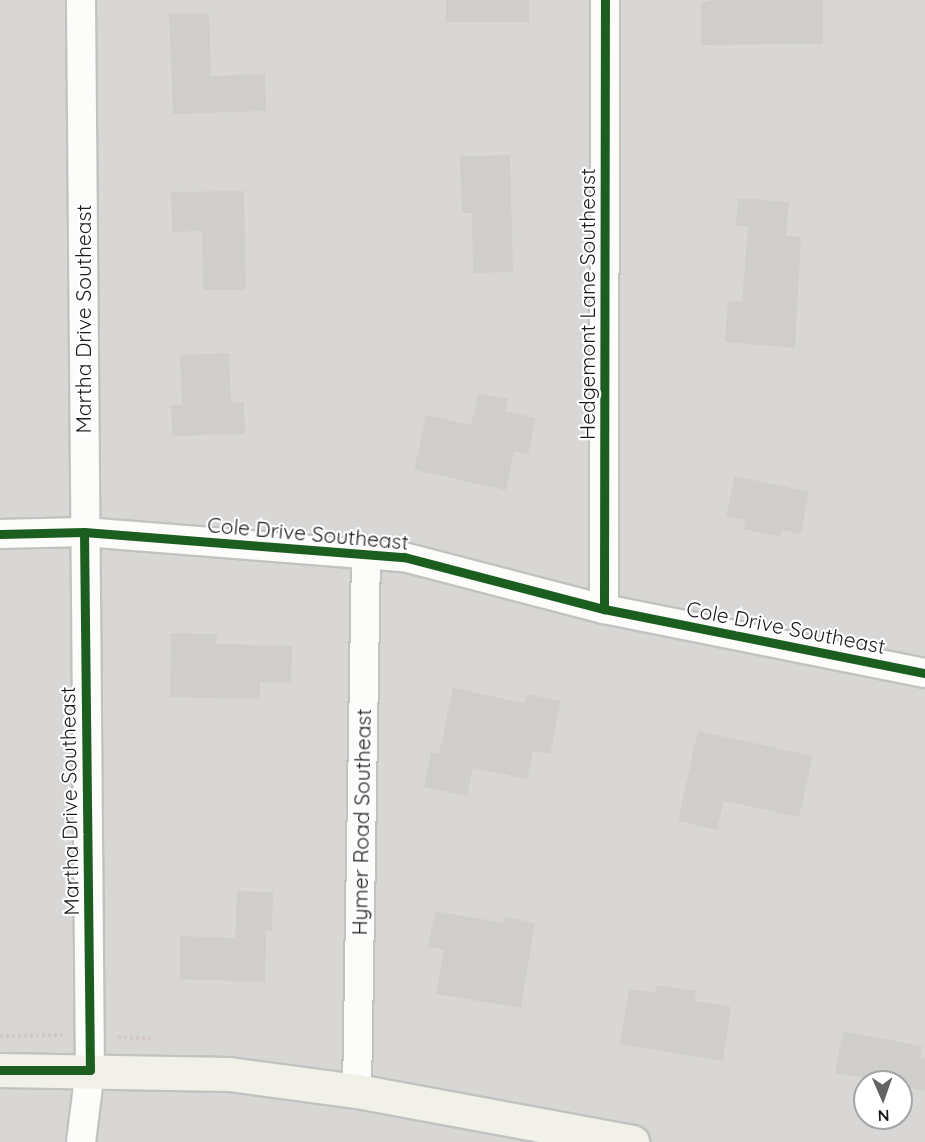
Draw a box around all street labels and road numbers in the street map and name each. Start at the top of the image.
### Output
street label: Hedgemont Lane Southeast [574,168,600,440]
street label: Martha Drive Southeast [70,204,96,434]
street label: Cole Drive Southeast [206,512,410,554]
street label: Cole Drive Southeast [684,595,888,659]
street label: Martha Drive Southeast [54,686,84,916]
street label: Hymer Road Southeast [346,708,376,936]

